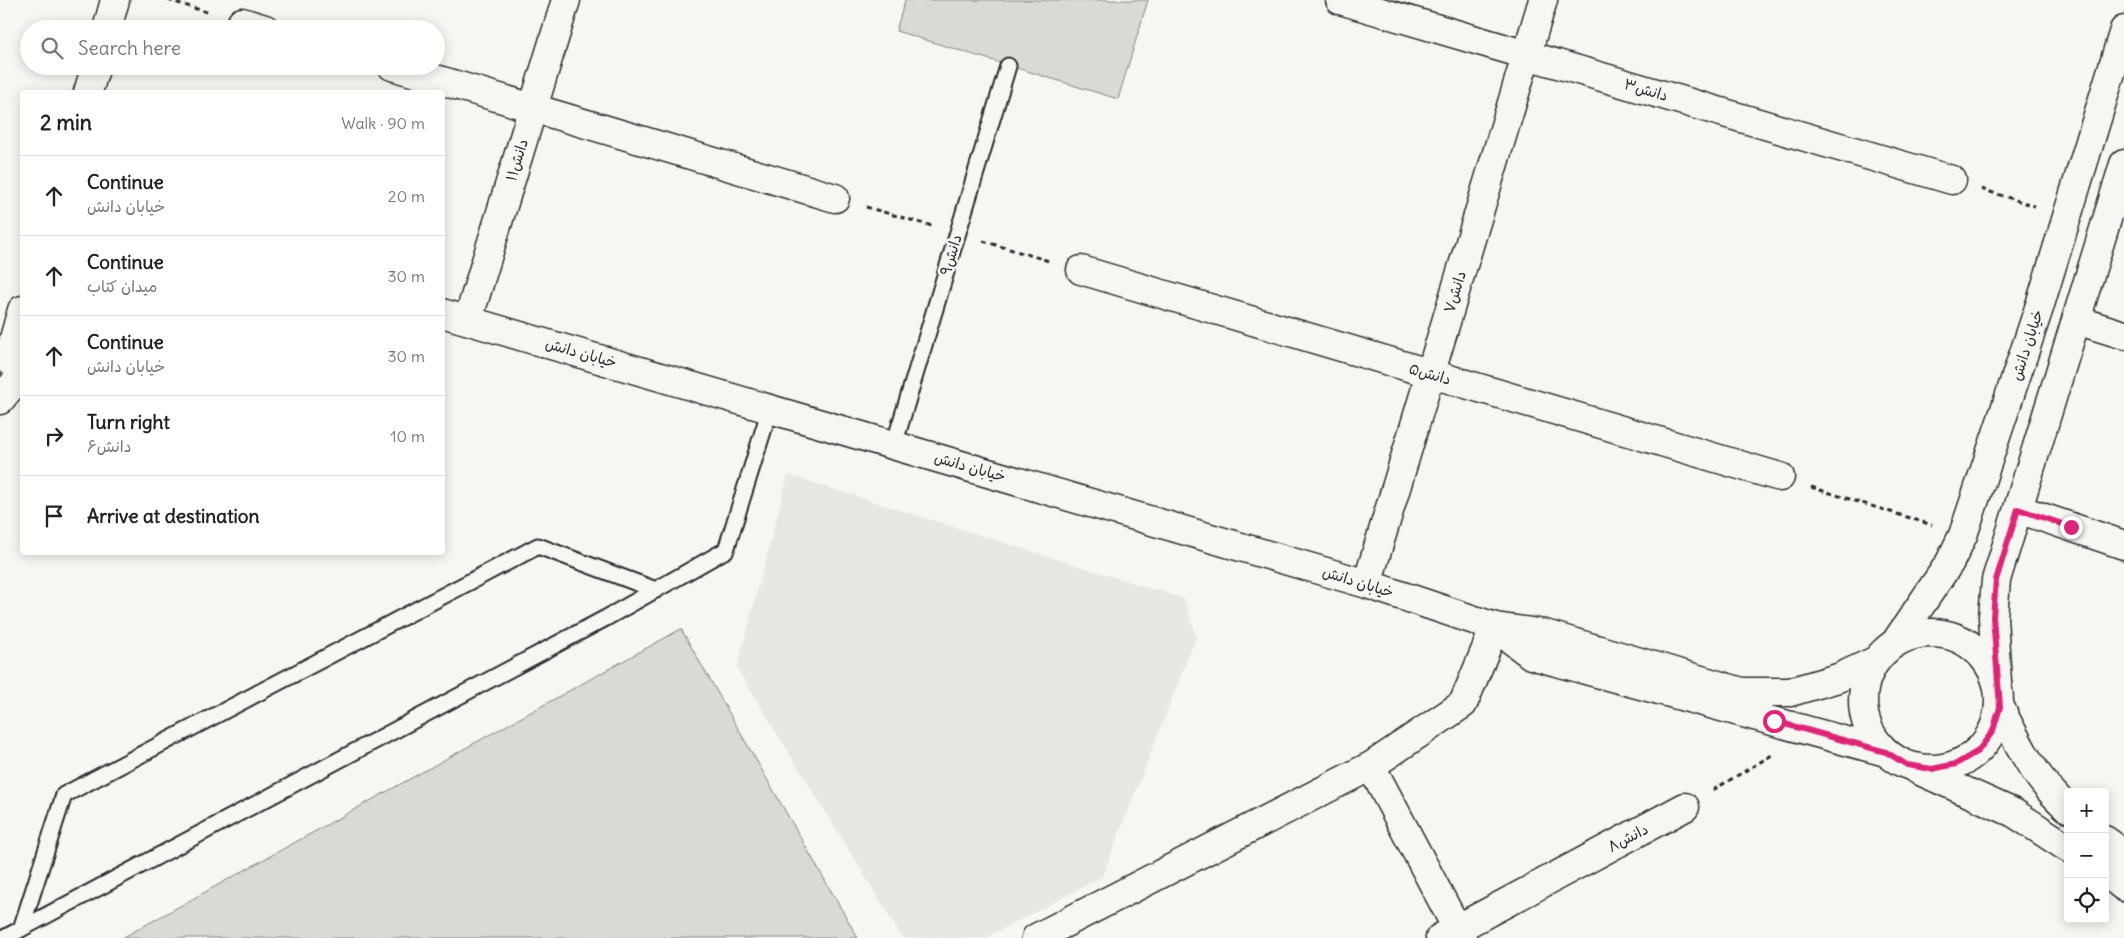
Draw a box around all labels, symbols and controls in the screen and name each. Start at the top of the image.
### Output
search box [20,20,445,75]
icon: search [38,34,66,62]
text: Search here [78,36,181,60]
street label: دانش۳ [1622,74,1670,105]
text: 2 min [40,109,92,136]
text: Walk · 90 m [341,113,425,133]
street label: دانش۱۱ [501,136,532,183]
text: Continue [87,170,164,194]
icon: ahead [40,182,68,210]
text: 20 m [388,186,425,206]
text: خیابان دانش [87,196,165,216]
street label: دانش۹ [935,232,966,278]
text: Continue [87,250,164,274]
icon: ahead [40,262,68,290]
text: 30 m [388,266,425,286]
street label: دانش۷ [1439,268,1470,315]
text: میدان کتاب [87,276,157,296]
street label: خیابان دانش [2006,307,2047,383]
text: Continue [87,330,164,354]
street label: خیابان دانش [543,333,619,372]
icon: ahead [40,342,68,370]
text: 30 m [388,346,425,366]
text: خیابان دانش [87,356,165,376]
street label: دانش۵ [1407,358,1453,389]
text: Turn right [87,410,170,434]
icon: right [40,422,68,450]
text: 10 m [390,426,425,446]
text: دانش۶ [87,436,131,456]
street label: خیابان دانش [932,447,1008,486]
icon: arrive [40,502,68,530]
text: Arrive at destination [87,504,260,528]
route end [2060,516,2083,539]
street label: خیابان دانش [1320,562,1396,601]
route start [1763,710,1786,733]
map controls [2064,788,2109,923]
button: + [2064,788,2109,833]
street label: دانش۸ [1604,819,1651,856]
button: − [2064,833,2109,878]
button: locate [2064,878,2109,923]

